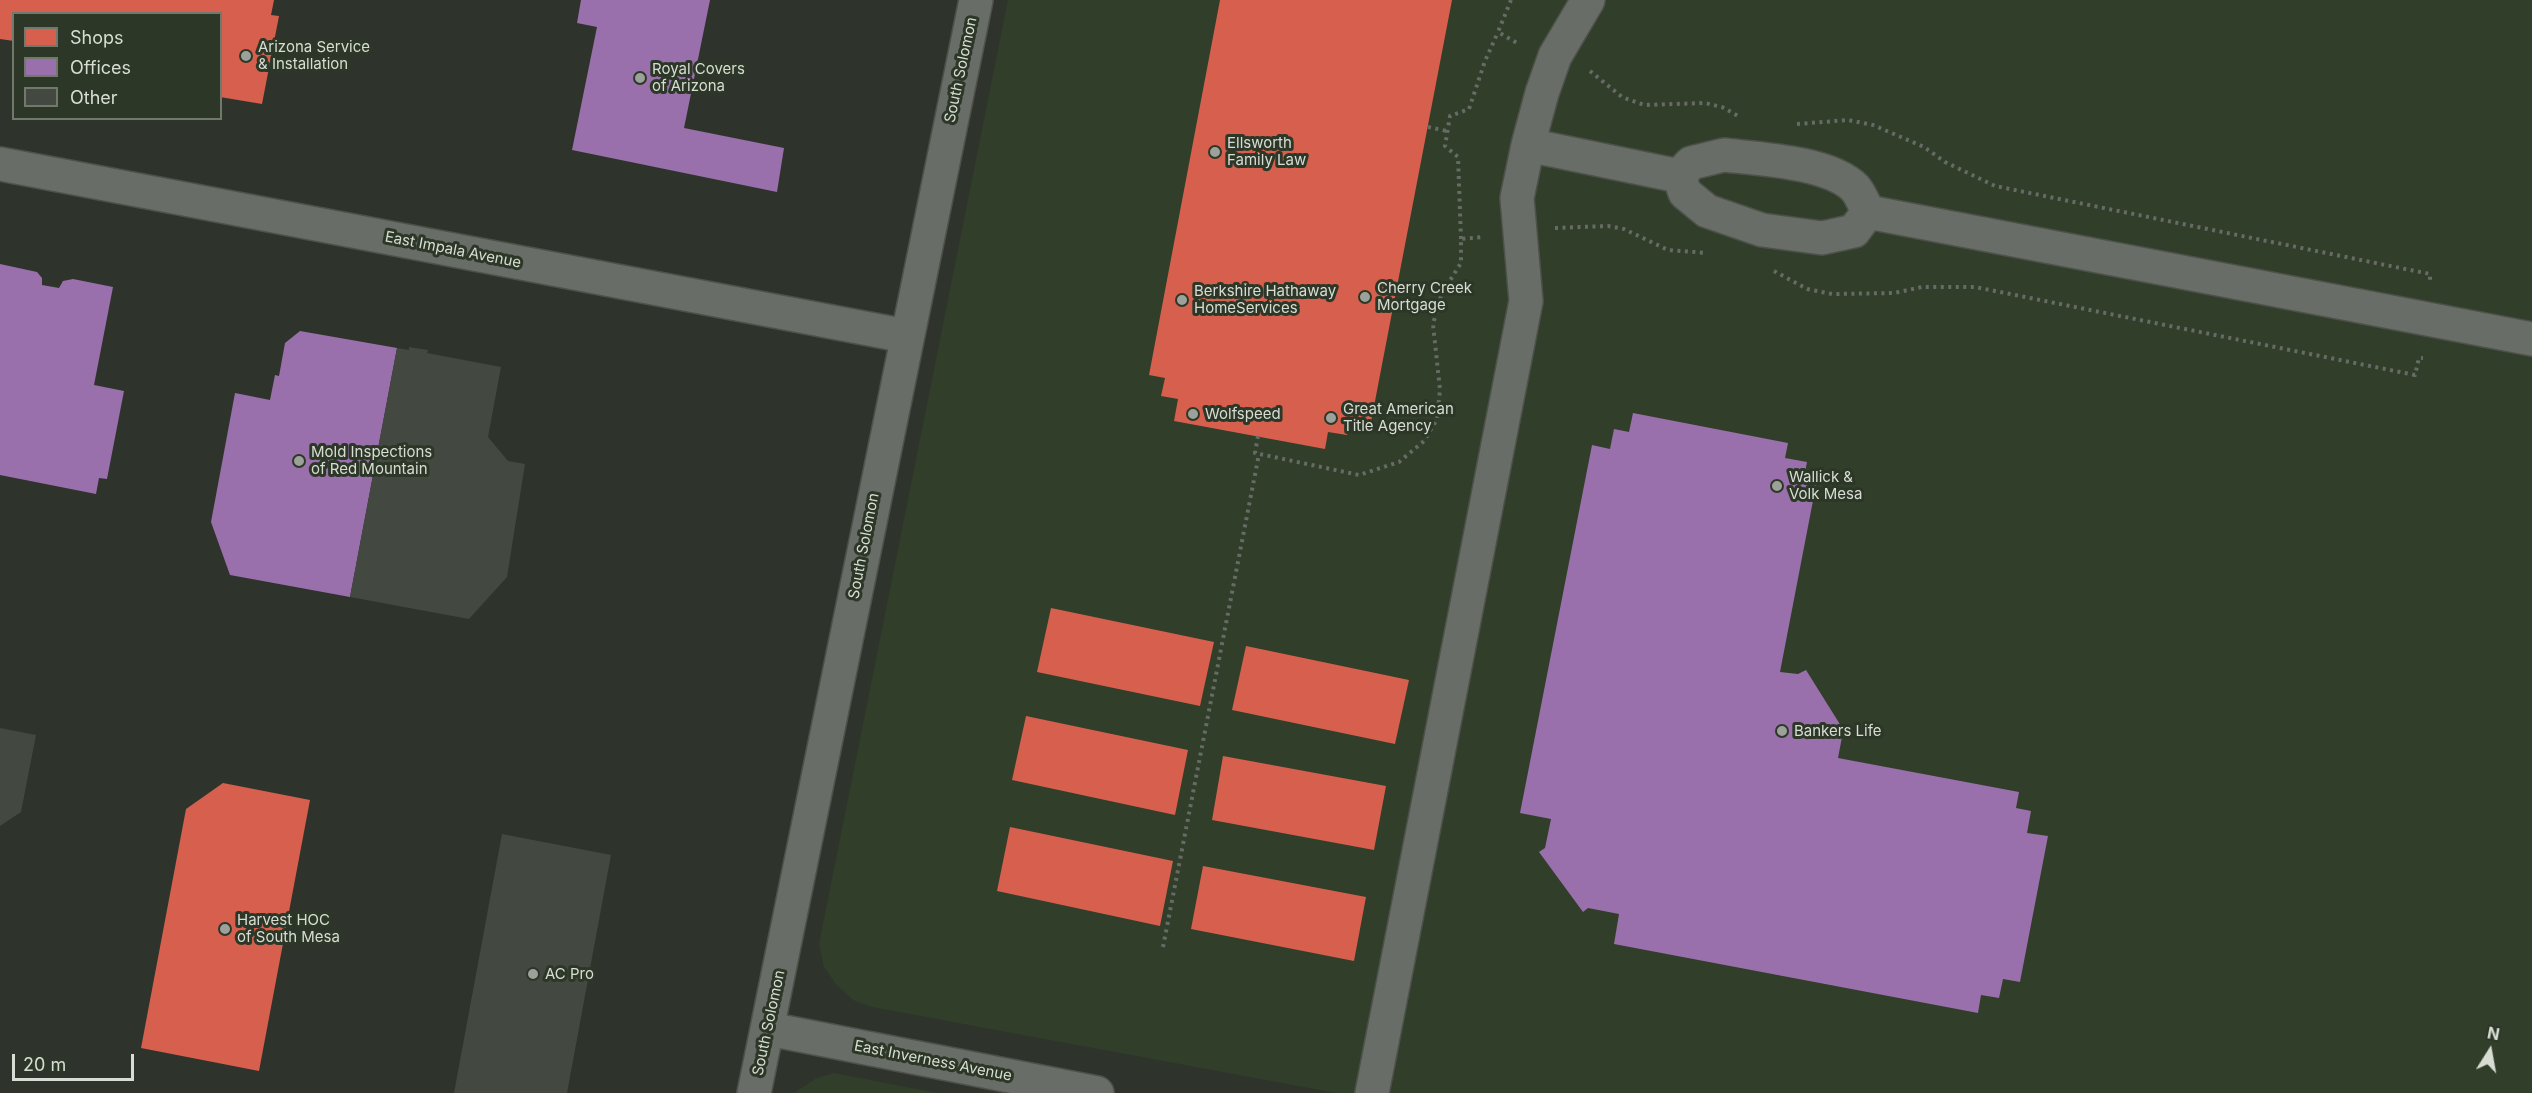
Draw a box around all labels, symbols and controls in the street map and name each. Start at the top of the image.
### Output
legend [12,12,222,120]
street label: South Solomon [941,15,981,125]
text: Shops [70,27,124,48]
place label: Arizona Service & Installation [258,38,370,73]
marker: Arizona Service & Installation [239,49,253,63]
text: Offices [70,57,131,78]
place label: Royal Covers of Arizona [652,60,745,95]
marker: Royal Covers of Arizona [633,71,647,85]
text: Other [70,87,118,108]
place label: Ellsworth Family Law [1227,134,1306,169]
marker: Ellsworth Family Law [1208,145,1222,159]
street label: East Impala Avenue [383,228,523,272]
place label: Cherry Creek Mortgage [1377,279,1472,314]
place label: Berkshire Hathaway HomeServices [1194,282,1336,317]
marker: Cherry Creek Mortgage [1358,290,1372,304]
marker: Berkshire Hathaway HomeServices [1175,293,1189,307]
place label: Great American Title Agency [1343,400,1454,435]
place label: Wolfspeed [1205,405,1281,423]
marker: Wolfspeed [1186,407,1200,421]
marker: Great American Title Agency [1324,411,1338,425]
place label: Mold Inspections of Red Mountain [311,443,432,478]
marker: Mold Inspections of Red Mountain [292,454,306,468]
place label: Wallick & Volk Mesa [1789,468,1862,503]
marker: Wallick & Volk Mesa [1770,479,1784,493]
street label: South Solomon [845,491,883,601]
place label: Bankers Life [1794,722,1881,740]
marker: Bankers Life [1775,724,1789,738]
place label: Harvest HOC of South Mesa [237,911,340,946]
marker: Harvest HOC of South Mesa [218,922,232,936]
place label: AC Pro [545,965,594,983]
marker: AC Pro [526,967,540,981]
street label: South Solomon [749,968,789,1078]
north arrow [2460,1021,2520,1081]
text: N [2486,1022,2501,1044]
street label: East Inverness Avenue [853,1037,1013,1085]
scale bar [15,1042,136,1080]
text: 20 m [23,1054,66,1075]

